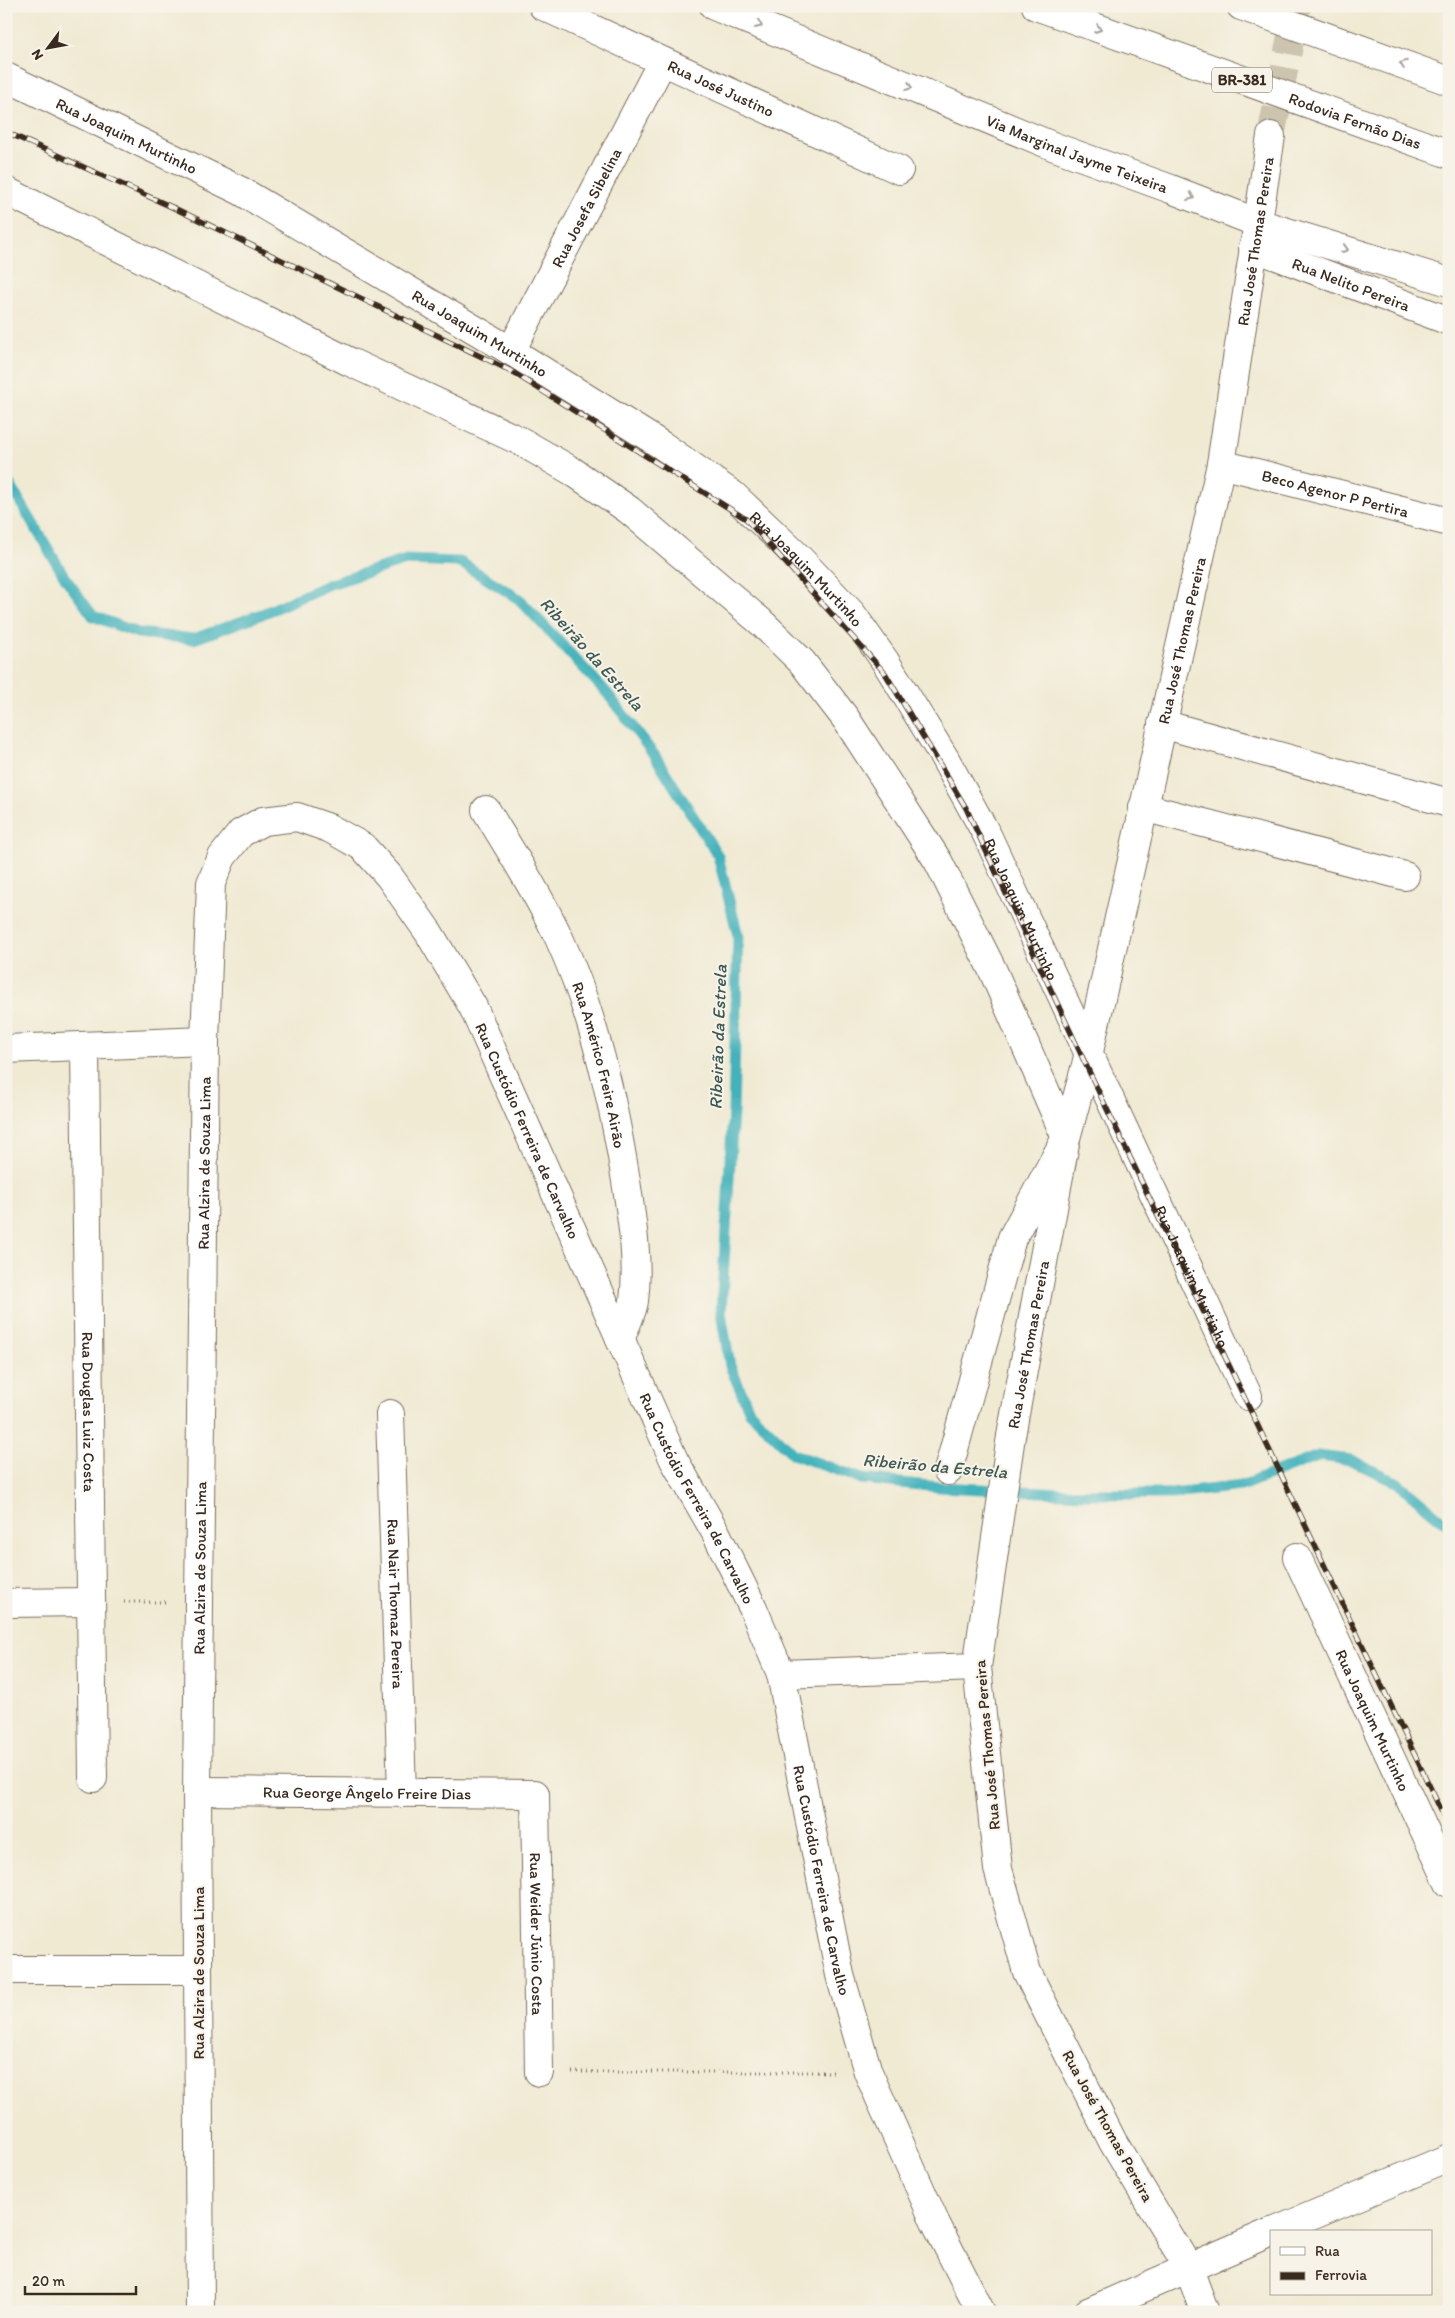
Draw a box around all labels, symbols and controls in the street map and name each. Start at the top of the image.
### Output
one-way arrow [754,19,763,29]
north arrow [22,22,72,72]
one-way arrow [1093,23,1102,33]
text: N [28,46,47,63]
street label: Rua José Justino [665,55,777,121]
one-way arrow [1399,60,1408,70]
road number: BR-381 [1212,68,1272,92]
one-way arrow [905,82,913,92]
street label: Rodovia Fernão Dias [1286,88,1424,153]
street label: Rua Joaquim Murtinho [53,93,200,178]
street label: Via Marginal Jayme Teixeira [983,110,1171,197]
street label: Rua Josefa Sibelina [547,144,625,271]
street label: Rua José Thomas Pereira [1233,155,1277,327]
one-way arrow [1186,191,1195,201]
one-way arrow [1340,244,1349,254]
street label: Rua Nelito Pereira [1290,253,1413,315]
street label: Rua Joaquim Murtinho [409,285,551,381]
street label: Beco Agenor P Pertira [1260,465,1411,521]
street label: Rua Joaquim Murtinho [746,507,867,630]
street label: Rua José Thomas Pereira [1153,554,1210,726]
water label: Ribeirão da Estrela [535,593,649,716]
street label: Rua Joaquim Murtinho [980,835,1063,983]
water label: Ribeirão da Estrela [704,964,732,1110]
street label: Rua Américo Freire Airão [568,979,630,1150]
street label: Rua Custódio Ferreira de Carvalho [472,1020,584,1242]
street label: Rua Alzira de Souza Lima [193,1076,214,1250]
street label: Rua Joaquim Murtinho [1151,1202,1234,1350]
street label: Rua José Thomas Pereira [1003,1258,1053,1430]
street label: Rua Douglas Luiz Costa [79,1332,99,1493]
street label: Rua Custódio Ferreira de Carvalho [636,1390,759,1607]
water label: Ribeirão da Estrela [862,1449,1009,1483]
street label: Rua Alzira de Souza Lima [189,1481,210,1655]
street label: Rua Nair Thomaz Pereira [384,1519,408,1690]
street label: Rua Joaquim Murtinho [1332,1646,1414,1794]
street label: Rua José Thomas Pereira [970,1659,1004,1831]
street label: Rua Custódio Ferreira de Carvalho [790,1763,855,1997]
street label: Rua George Ângelo Freire Dias [263,1782,471,1803]
street label: Rua Weider Júnio Costa [526,1852,548,2016]
street label: Rua Alzira de Souza Lima [189,1886,208,2060]
street label: Rua José Thomas Pereira [1058,2047,1158,2206]
legend [1270,2230,1432,2296]
text: Rua [1315,2242,1340,2260]
scale bar [25,2263,136,2295]
text: Ferrovia [1315,2266,1367,2284]
text: 20 m [32,2272,66,2290]

